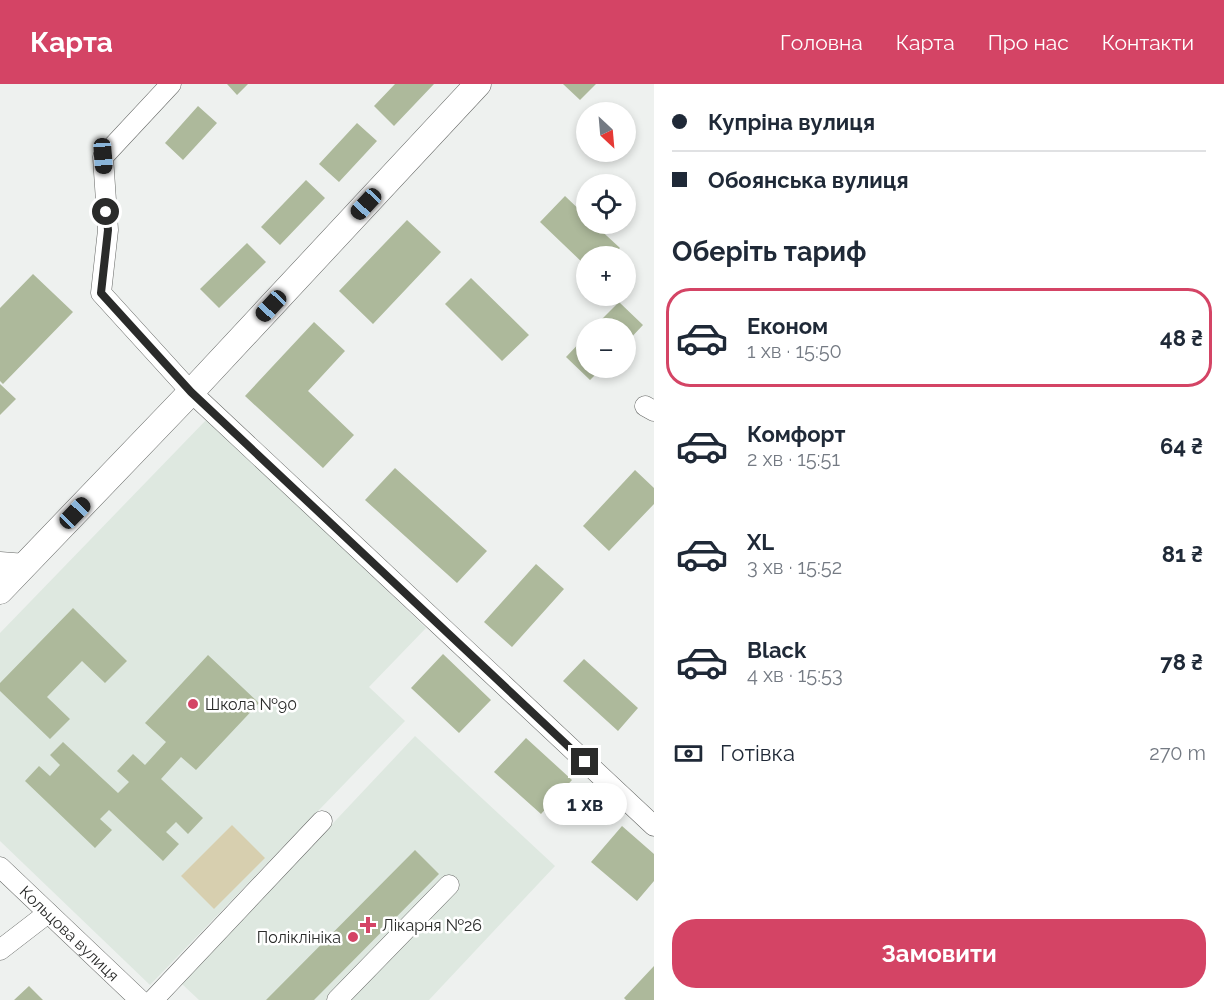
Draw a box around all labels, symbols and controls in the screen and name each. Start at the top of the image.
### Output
text: Карта [30,26,113,59]
text: Головна [780,30,863,55]
text: Карта [896,30,955,55]
text: Про нас [988,30,1069,55]
text: Контакти [1102,30,1194,55]
north arrow [576,102,636,162]
map controls [576,102,636,378]
text: Купріна вулиця [708,109,875,135]
car [93,137,113,175]
text: Обоянська вулиця [708,167,909,193]
button: locate [576,174,636,234]
car [347,185,385,223]
route start [92,198,119,225]
text: Оберіть тариф [672,236,866,267]
button: + [576,246,636,306]
car [252,287,290,325]
icon: car [675,311,729,365]
text: Економ [747,313,828,339]
button: − [576,318,636,378]
text: 48 ₴ [1160,325,1203,351]
text: 1 хв · 15:50 [747,339,842,363]
icon: car [675,419,729,473]
text: Комфорт [747,421,845,447]
text: 64 ₴ [1160,433,1203,459]
text: 2 хв · 15:51 [747,447,840,471]
car [56,494,94,532]
icon: car [675,527,729,581]
text: XL [747,529,774,555]
text: 81 ₴ [1162,541,1203,567]
text: 3 хв · 15:52 [747,555,842,579]
icon: car [675,635,729,689]
text: Black [747,637,806,663]
text: 78 ₴ [1160,649,1203,675]
text: 4 хв · 15:53 [747,663,843,687]
place label: Школа №90 [205,695,297,714]
marker: Школа №90 [186,697,200,711]
icon: cash [672,737,705,770]
text: Готівка [720,740,795,766]
text: 270 m [1149,741,1206,765]
route end [571,748,598,775]
callout: 1 хв [543,783,627,825]
text: 1 хв [567,792,603,816]
street label: Кольцова вулиця [16,882,123,985]
marker: Лікарня №26 [359,916,377,934]
place label: Лікарня №26 [382,916,482,935]
button: Замовити [672,919,1206,988]
place label: Поліклініка [257,928,341,947]
marker: Поліклініка [346,930,360,944]

